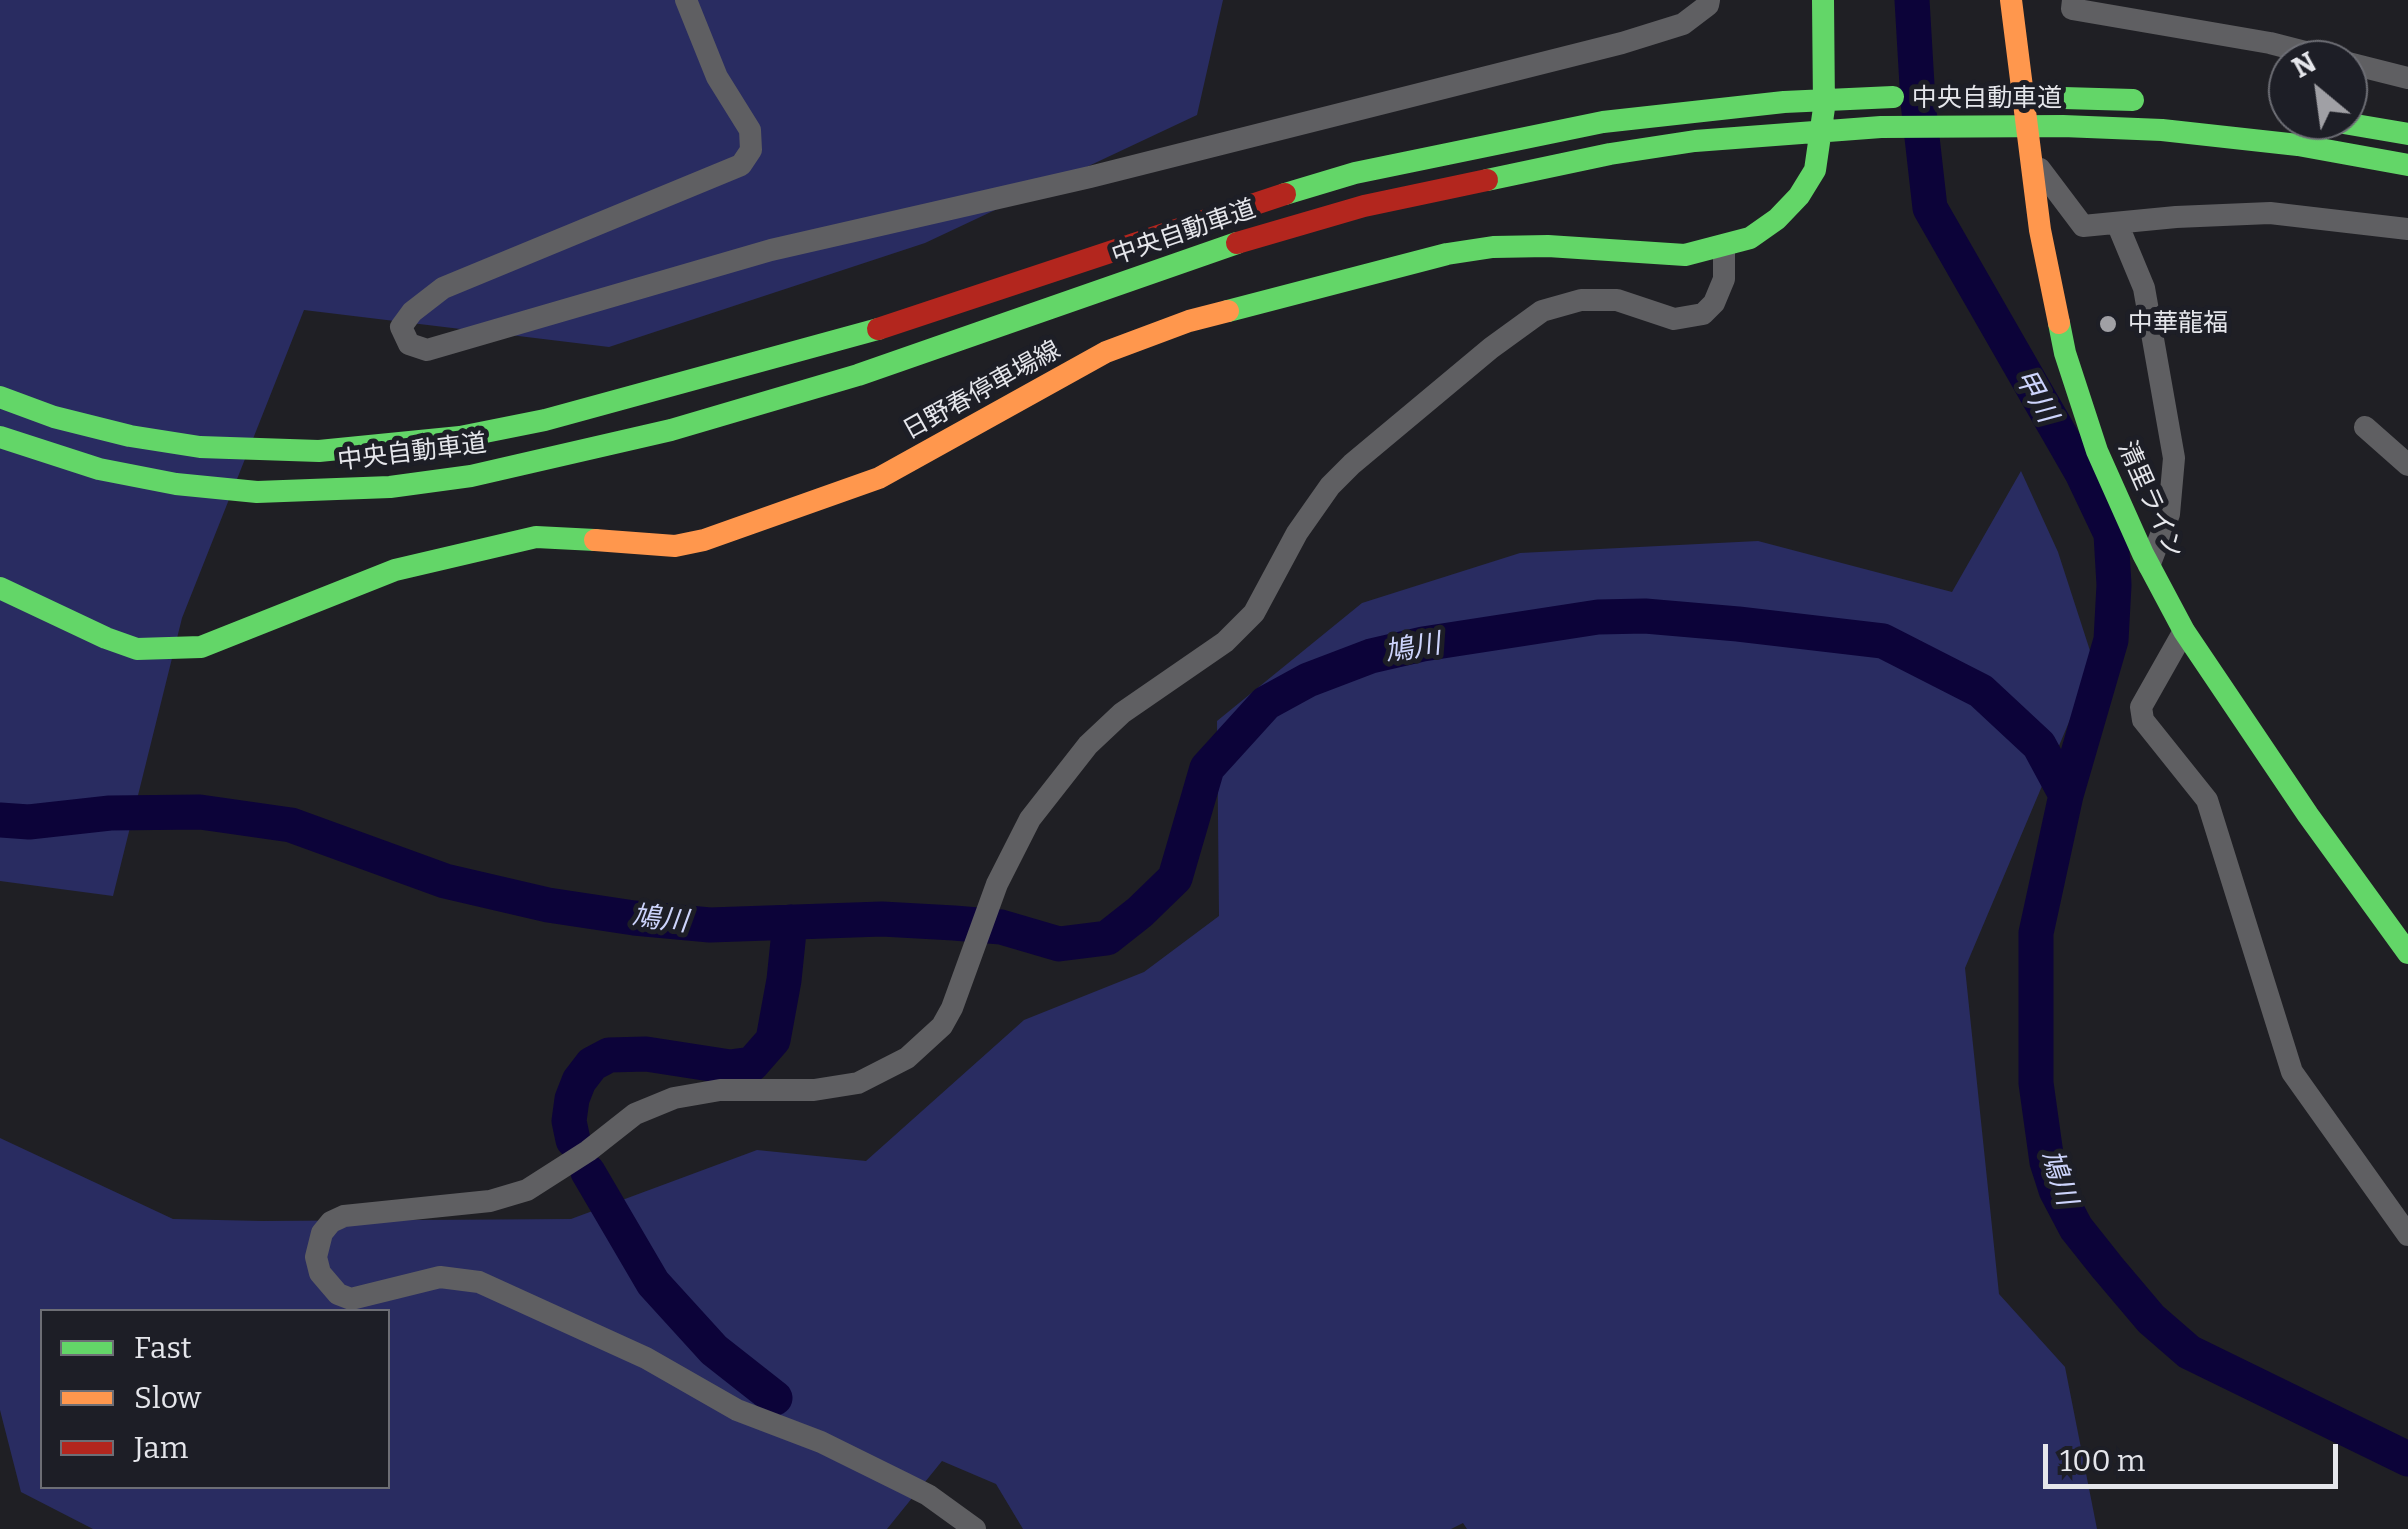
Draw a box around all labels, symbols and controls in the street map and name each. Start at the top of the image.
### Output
north arrow [2268,40,2368,140]
text: N [2287,45,2322,85]
street label: 中央自動車道 [1912,84,2062,114]
street label: 中央自動車道 [1108,194,1260,272]
place label: 中華龍福 [2128,309,2228,339]
marker: 中華龍福 [2097,313,2119,335]
street label: 日野春停車場線 [898,335,1066,447]
water label: 甲川 [2007,363,2063,429]
street label: 中央自動車道 [336,429,488,477]
street label: 清里ライン [2111,437,2189,563]
water label: 鳩川 [1383,628,1443,670]
water label: 鳩川 [630,900,690,940]
water label: 鳩川 [2033,1146,2083,1210]
legend [40,1309,390,1489]
text: Fast [134,1330,192,1366]
text: Slow [134,1380,201,1416]
scale bar [2048,1424,2343,1486]
text: Jam [134,1430,188,1466]
text: 100 m [2060,1443,2145,1479]

